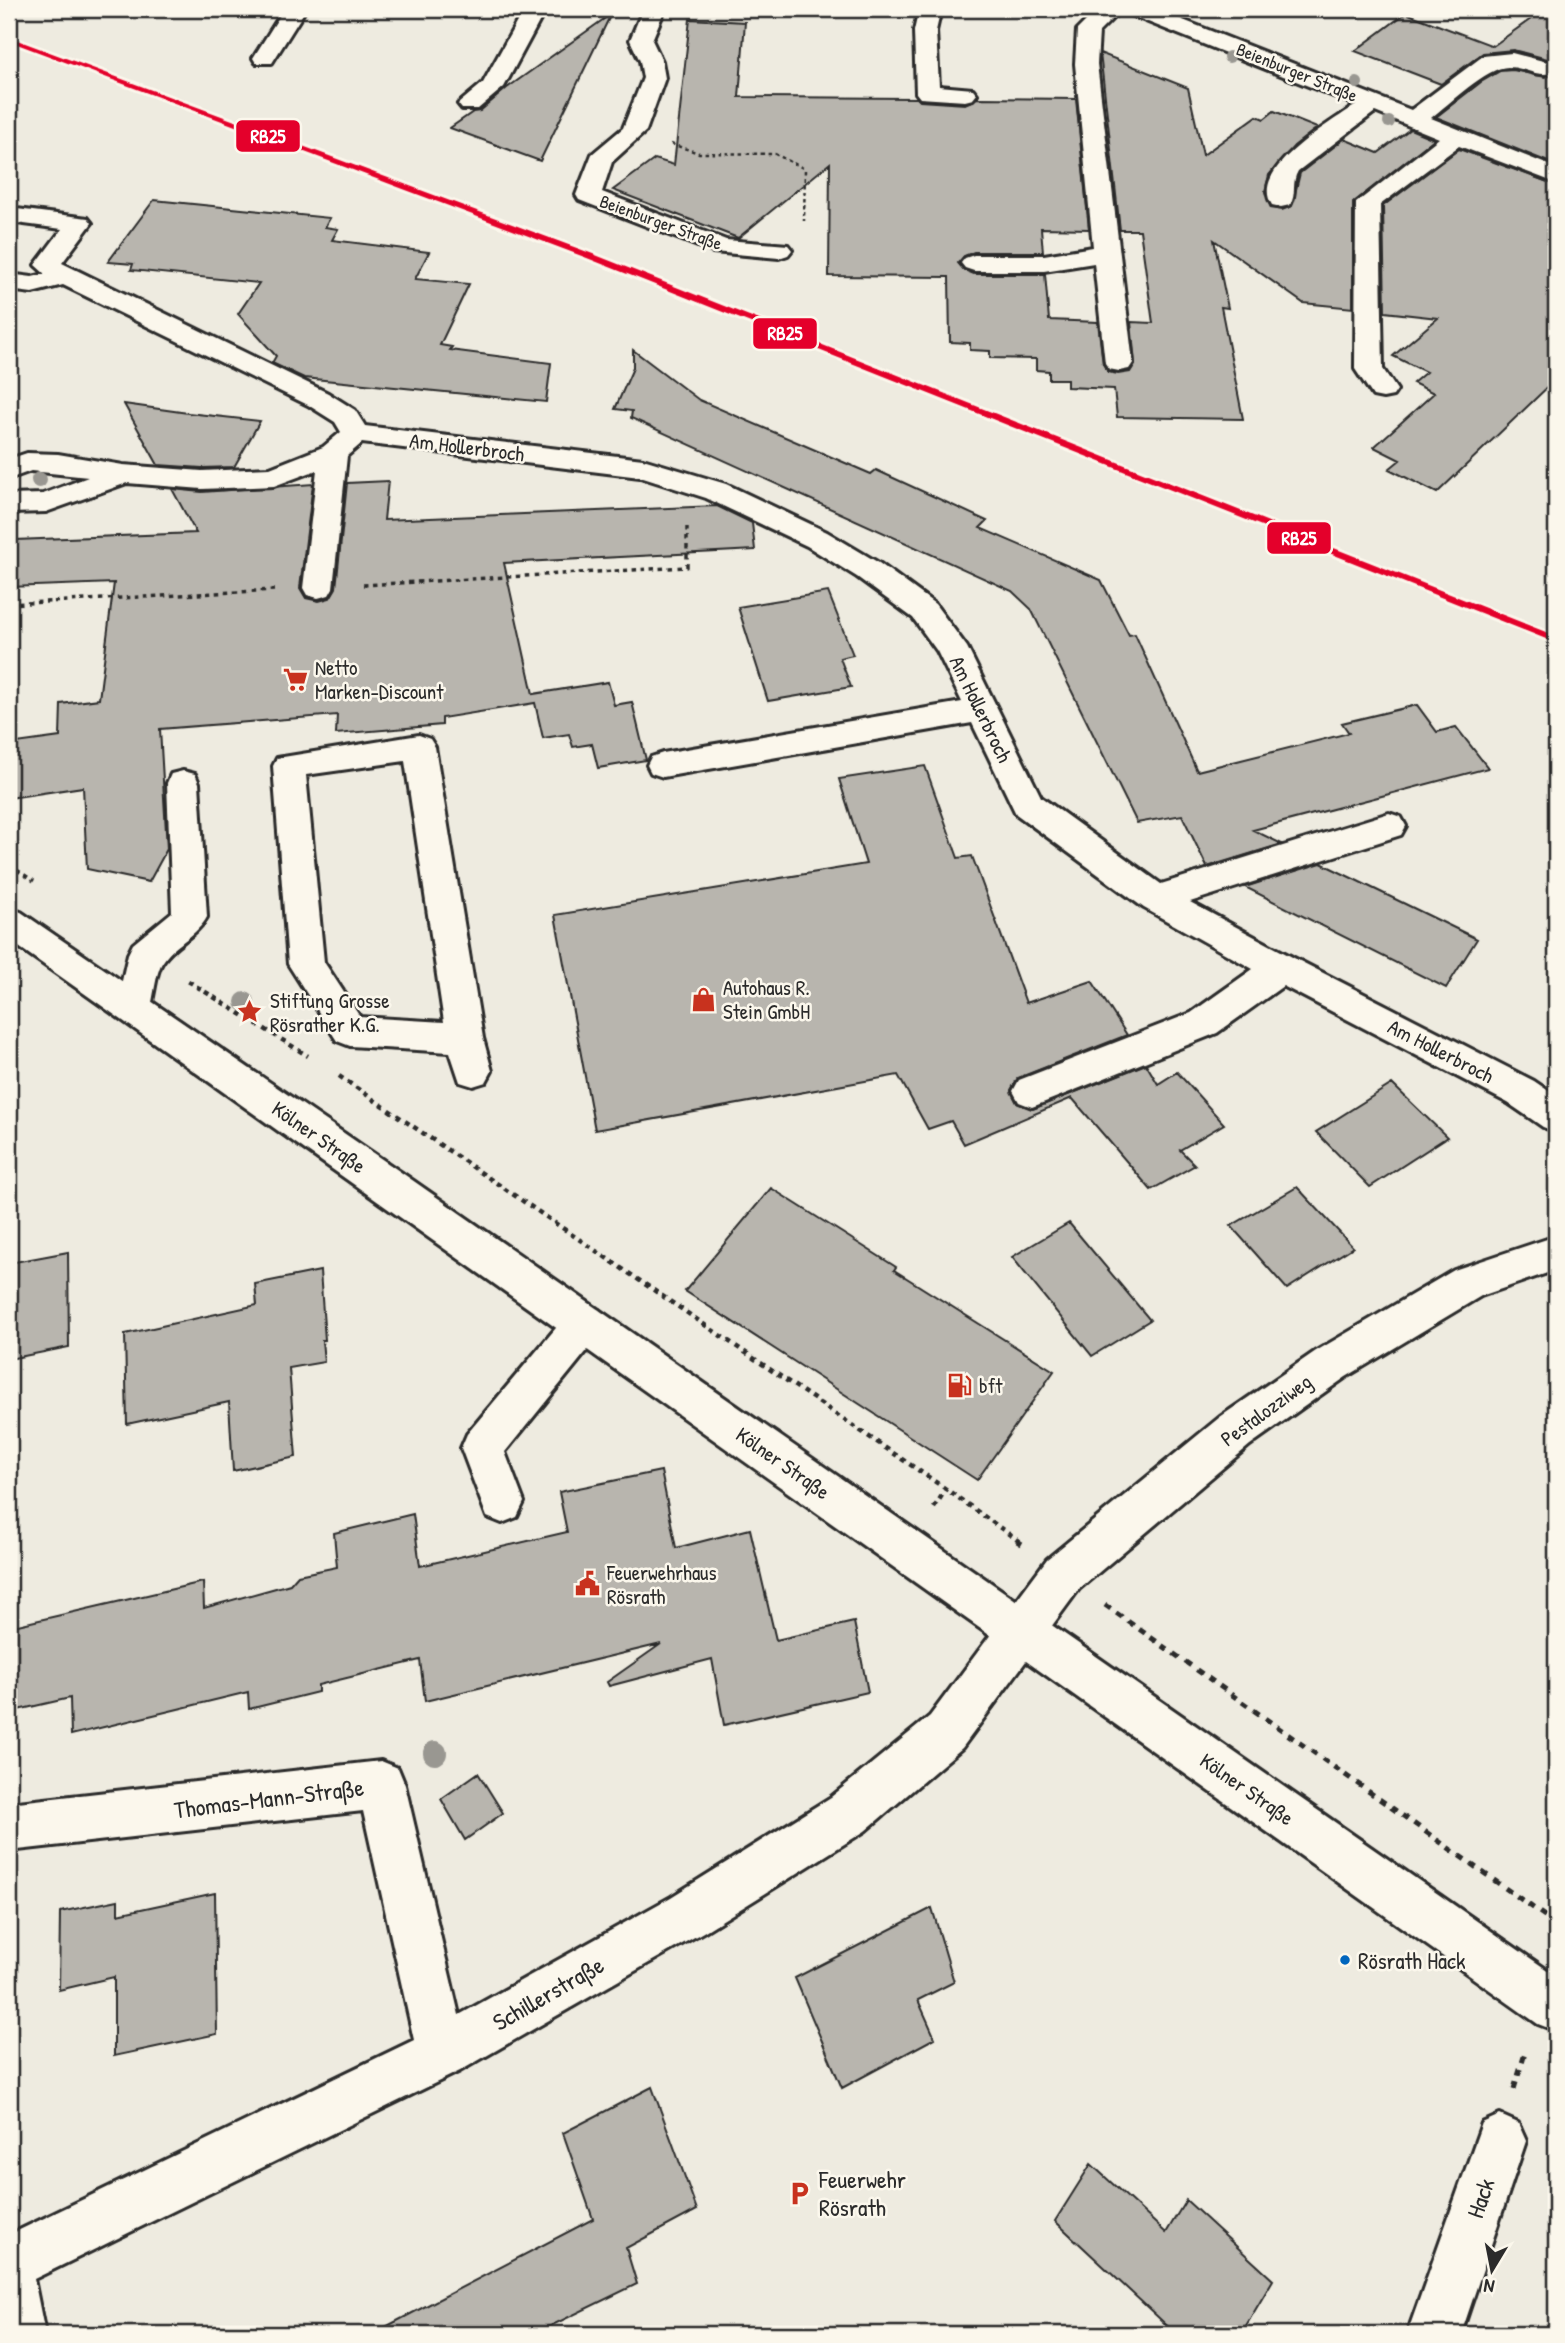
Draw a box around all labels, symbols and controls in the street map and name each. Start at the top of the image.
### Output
street label: Beienburger Straße [1233,36,1361,108]
line badge: RB25 [235,119,301,153]
text: RB25 [250,123,287,149]
street label: Beienburger Straße [596,188,726,256]
line badge: RB25 [752,317,818,350]
text: RB25 [767,320,804,346]
street label: Am Hollerbroch [408,426,526,468]
line badge: RB25 [1266,521,1332,555]
text: RB25 [1281,525,1318,551]
street label: Am Hollerbroch [943,651,1019,767]
place label: Netto Marken-Discount [315,653,444,706]
supermarket icon: Netto Marken-Discount [281,665,309,693]
place label: Autohaus R. Stein GmbH [723,973,810,1026]
shop icon: Autohaus R. Stein GmbH [689,985,717,1013]
place label: Stiftung Grosse Rösrather K.G. [270,986,390,1039]
place icon: Stiftung Grosse Rösrather K.G. [236,998,264,1026]
street label: Am Hollerbroch [1383,1012,1499,1090]
street label: Kölner Straße [266,1094,372,1180]
street label: Pestalozziweg [1215,1367,1317,1453]
fuel station icon: bft [945,1371,973,1399]
place label: bft [979,1371,1003,1400]
street label: Kölner Straße [730,1420,836,1506]
place label: Feuerwehrhaus Rösrath [606,1558,717,1611]
public building icon: Feuerwehrhaus Rösrath [573,1570,601,1598]
street label: Kölner Straße [1194,1746,1300,1832]
street label: Thomas-Mann-Straße [172,1770,366,1826]
place label: Rösrath Hack [1358,1945,1466,1976]
street label: Schillerstraße [487,1948,610,2038]
marker: Rösrath Hack [1338,1953,1352,1967]
place label: Feuerwehr Rösrath [818,2163,906,2223]
street label: Hack [1458,2174,1502,2222]
parking icon: Feuerwehr Rösrath [785,2179,813,2207]
north arrow [1456,2234,1526,2304]
text: N [1482,2273,1496,2300]

